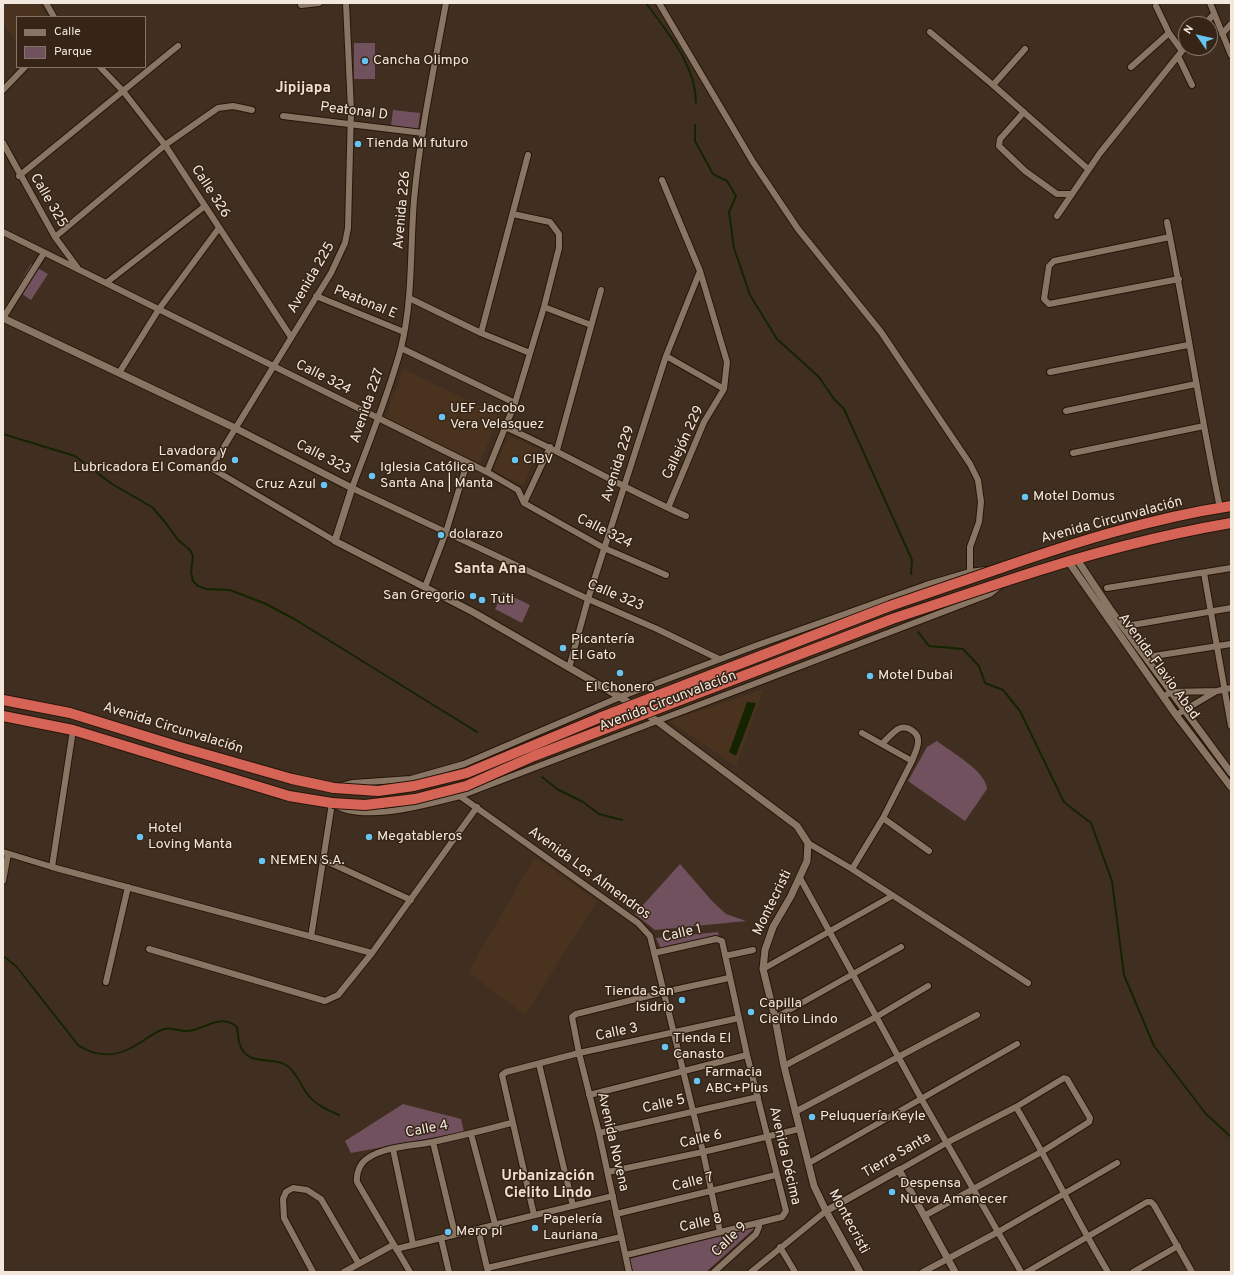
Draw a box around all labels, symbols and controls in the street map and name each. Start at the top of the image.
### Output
legend [16,16,146,68]
north arrow [1178,16,1218,56]
text: N [1181,23,1197,37]
text: Calle [54,24,81,40]
text: Parque [54,44,92,60]
place label: Cancha Olimpo [373,53,469,69]
marker: Cancha Olimpo [360,56,370,66]
district label: Jipijapa [275,80,331,98]
street label: Peatonal D [319,100,389,124]
place label: Tienda Mi futuro [366,136,468,152]
marker: Tienda Mi futuro [353,139,363,149]
street label: Calle 326 [187,162,233,222]
street label: Avenida 226 [391,170,415,250]
street label: Calle 325 [26,171,70,231]
street label: Avenida 225 [285,239,339,317]
street label: Peatonal E [331,283,399,323]
street label: Calle 324 [293,357,353,399]
street label: Avenida 227 [347,366,389,446]
place label: UEF Jacobo Vera Velasquez [450,401,544,434]
street label: Callejón 229 [660,404,708,482]
marker: UEF Jacobo Vera Velasquez [437,412,447,422]
street label: Avenida 229 [599,424,639,504]
street label: Calle 323 [293,437,353,479]
place label: Lavadora y Lubricadora El Comando [73,444,227,476]
place label: CIBV [523,452,553,468]
marker: Lavadora y Lubricadora El Comando [230,455,240,465]
marker: CIBV [510,455,520,465]
place label: Iglesia Católica Santa Ana | Manta [380,460,493,492]
marker: Iglesia Católica Santa Ana | Manta [367,471,377,481]
place label: Cruz Azul [255,477,316,493]
marker: Cruz Azul [319,480,329,490]
place label: Motel Domus [1033,489,1115,505]
marker: Motel Domus [1020,492,1030,502]
street label: Avenida Circunvalación [1039,494,1185,548]
street label: Calle 324 [574,511,634,553]
place label: dolarazo [449,527,503,543]
marker: dolarazo [436,530,446,540]
district label: Santa Ana [454,561,526,579]
street label: Calle 323 [584,577,646,615]
place label: San Gregorio [383,588,465,604]
marker: San Gregorio [468,591,478,601]
place label: Tuti [490,592,514,608]
marker: Tuti [477,595,487,605]
street label: Avenida Flavio Abad [1114,611,1202,723]
place label: Picantería El Gato [571,632,635,664]
marker: Picantería El Gato [558,643,568,653]
street label: Avenida Circunvalación [597,668,739,736]
marker: El Chonero [615,668,625,678]
place label: Motel Dubai [878,668,953,684]
marker: Motel Dubai [865,671,875,681]
place label: El Chonero [586,680,654,696]
street label: Avenida Circunvalación [101,700,245,758]
place label: Hotel Loving Manta [148,821,232,854]
street label: Avenida Los Almendros [525,824,653,924]
place label: Megatableros [377,829,462,845]
marker: Hotel Loving Manta [135,832,145,842]
marker: Megatableros [364,832,374,842]
place label: NEMEN S.A. [270,853,345,869]
marker: NEMEN S.A. [257,856,267,866]
street label: Montecristi [750,868,796,938]
street label: Calle 1 [661,921,703,947]
place label: Tienda San Isidrio [604,984,674,1016]
marker: Tienda San Isidrio [677,995,687,1005]
place label: Capilla Cielito Lindo [759,996,838,1028]
marker: Capilla Cielito Lindo [746,1007,756,1017]
street label: Calle 3 [594,1020,640,1046]
place label: Tienda El Canasto [673,1031,731,1064]
marker: Tienda El Canasto [660,1042,670,1052]
place label: Farmacia ABC+Plus [705,1065,768,1098]
marker: Farmacia ABC+Plus [692,1076,702,1086]
street label: Avenida Novena [592,1091,632,1193]
street label: Calle 5 [641,1092,687,1118]
street label: Avenida Décima [765,1105,803,1207]
place label: Peluquería Keyle [820,1109,926,1125]
marker: Peluquería Keyle [807,1112,817,1122]
street label: Calle 4 [404,1118,450,1142]
street label: Calle 6 [678,1127,724,1153]
street label: Tierra Santa [860,1130,934,1182]
district label: Urbanización Cielito Lindo [501,1168,595,1203]
street label: Calle 7 [671,1170,715,1196]
place label: Despensa Nueva Amanecer [900,1176,1008,1208]
street label: Montecristi [824,1187,872,1257]
marker: Despensa Nueva Amanecer [887,1187,897,1197]
street label: Calle 8 [678,1211,724,1237]
place label: Papelería Lauriana [543,1212,602,1244]
street label: Calle 9 [709,1219,751,1261]
marker: Papelería Lauriana [530,1223,540,1233]
place label: Mero pi [456,1224,503,1240]
marker: Mero pi [443,1227,453,1237]

